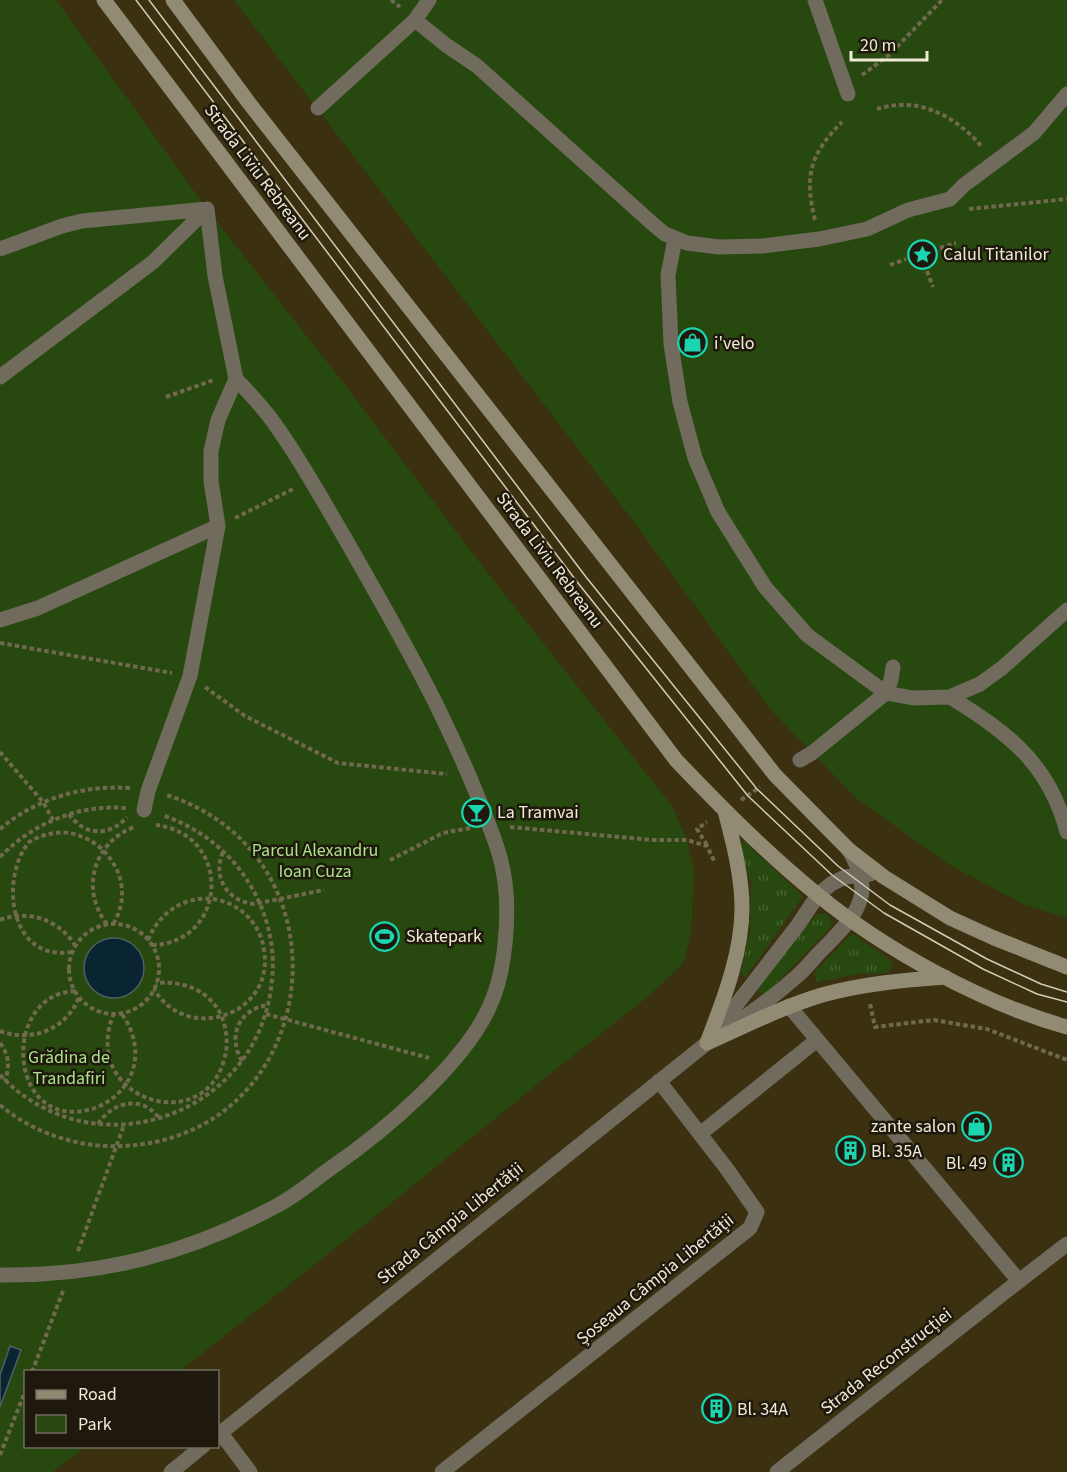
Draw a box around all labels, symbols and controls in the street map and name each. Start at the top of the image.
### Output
scale bar [851,24,928,62]
text: 20 m [860,33,896,58]
street label: Strada Liviu Rebreanu [198,99,317,246]
place icon: Calul Titanilor [906,238,938,270]
place label: Calul Titanilor [943,242,1049,267]
shop icon: i'velo [677,327,709,359]
place label: i'velo [714,331,755,356]
street label: Strada Liviu Rebreanu [490,487,609,634]
bar icon: La Tramvai [460,796,492,828]
place label: La Tramvai [497,800,579,825]
park label: Parcul Alexandru Ioan Cuza [252,838,378,884]
sports icon: Skatepark [369,920,401,952]
place label: Skatepark [406,924,482,949]
park label: Grădina de Trandafiri [28,1045,110,1091]
shop icon: zante salon [961,1110,993,1142]
place label: zante salon [871,1114,956,1139]
building icon: Bl. 35A [834,1135,866,1167]
place label: Bl. 35A [871,1139,922,1164]
building icon: Bl. 49 [992,1147,1024,1179]
place label: Bl. 49 [946,1151,987,1176]
street label: Strada Câmpia Libertății [372,1156,529,1290]
street label: Șoseaua Câmpia Libertății [571,1208,739,1351]
street label: Strada Reconstrucției [815,1302,957,1421]
legend [24,1370,219,1448]
text: Road [78,1382,117,1407]
building icon: Bl. 34A [700,1393,732,1425]
place label: Bl. 34A [737,1397,788,1422]
text: Park [78,1412,112,1437]

